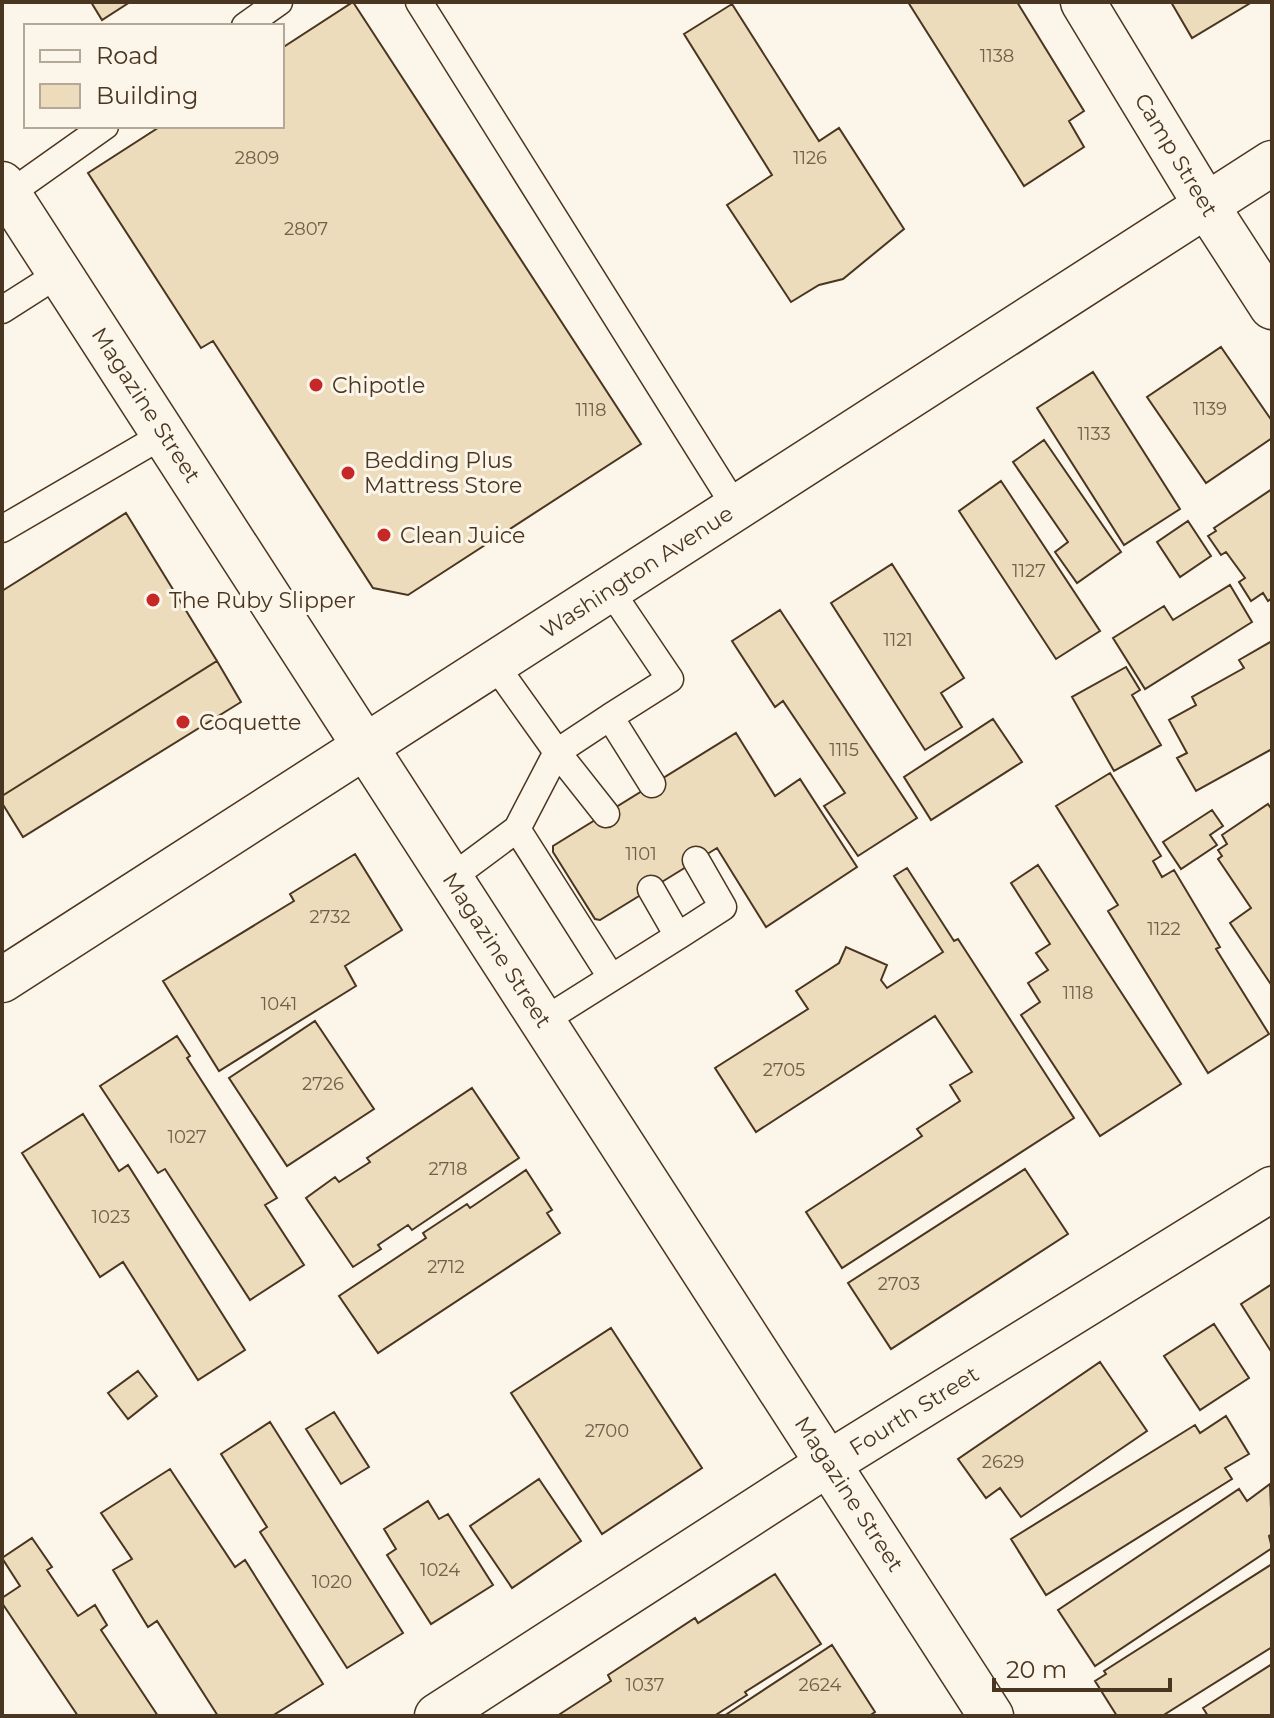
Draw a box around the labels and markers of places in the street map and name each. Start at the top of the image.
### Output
place label: Chipotle [332,372,425,399]
marker: Chipotle [307,376,325,394]
place label: Bedding Plus Mattress Store [364,447,522,499]
marker: Bedding Plus Mattress Store [339,464,357,482]
place label: Clean Juice [400,522,525,549]
marker: Clean Juice [375,526,393,544]
place label: The Ruby Slipper [169,587,356,614]
marker: The Ruby Slipper [144,591,162,609]
place label: Coquette [199,709,301,736]
marker: Coquette [174,713,192,731]

